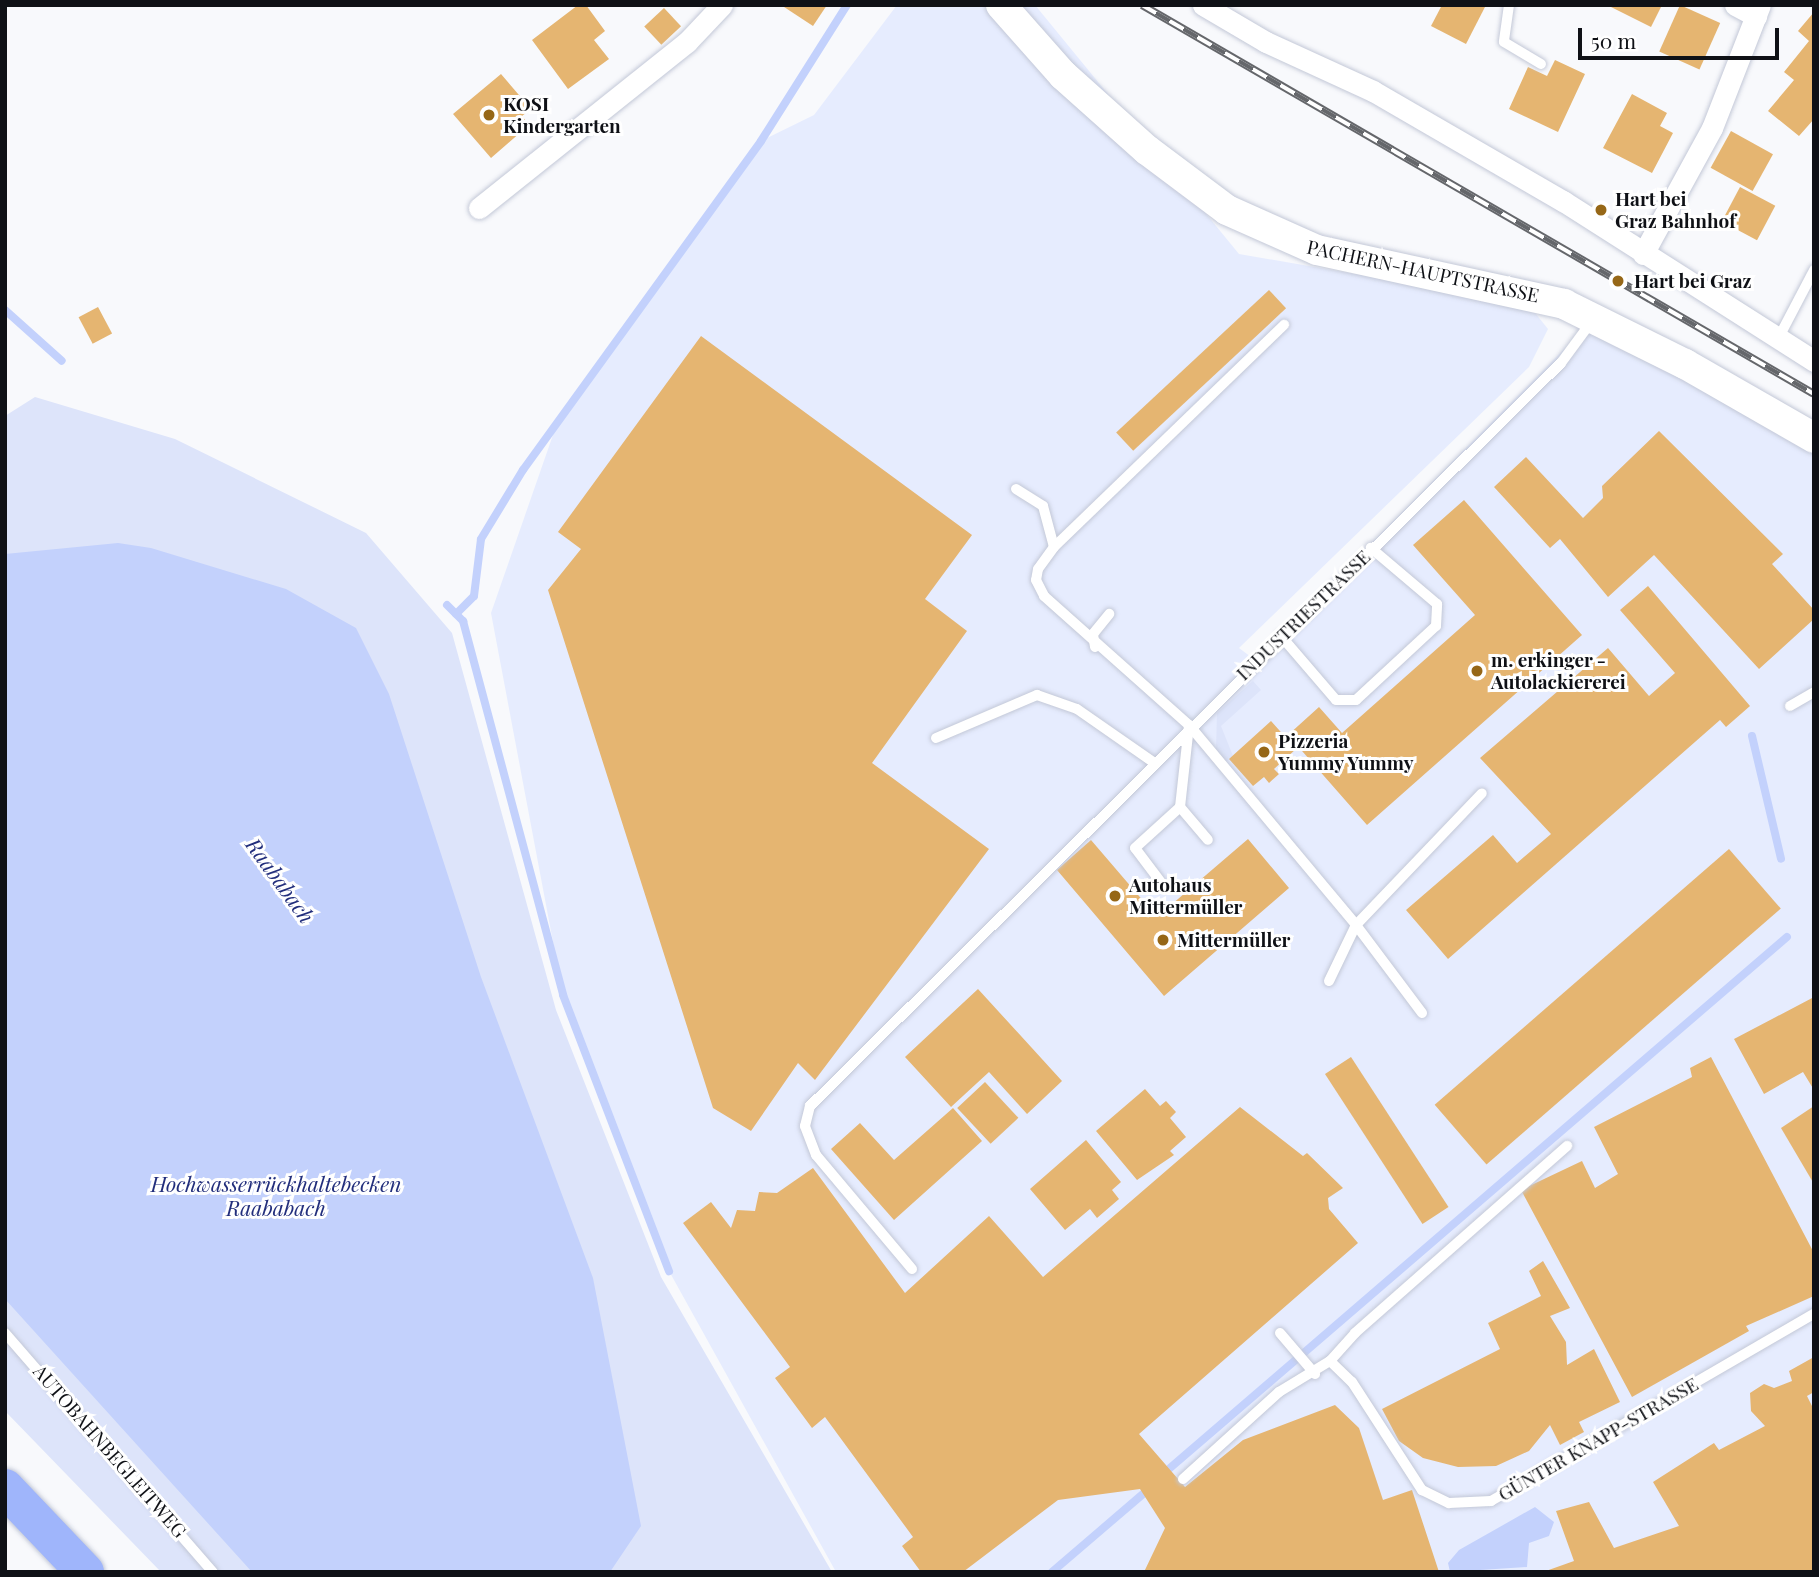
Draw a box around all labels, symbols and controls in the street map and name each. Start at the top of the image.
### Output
scale bar [1581,14,1782,58]
text: 50 m [1591,26,1636,54]
place label: KOSI Kindergarten [503,93,621,137]
marker: KOSI Kindergarten [481,107,497,123]
place label: Hart bei Graz Bahnhof [1615,188,1736,232]
marker: Hart bei Graz Bahnhof [1593,202,1609,218]
street label: PACHERN-HAUPTSTRASSE [1305,235,1541,307]
place label: Hart bei Graz [1634,270,1752,292]
marker: Hart bei Graz [1608,271,1628,291]
street label: INDUSTRIESTRASSE [1231,545,1375,685]
place label: m. erkinger - Autolackiererei [1491,649,1626,693]
marker: m. erkinger - Autolackiererei [1469,663,1485,679]
place label: Pizzeria Yummy Yummy [1278,730,1415,774]
marker: Pizzeria Yummy Yummy [1256,744,1272,760]
water label: Raababach [242,832,320,928]
place label: Autohaus Mittermüller [1129,874,1242,918]
marker: Autohaus Mittermüller [1107,888,1123,904]
place label: Mittermüller [1177,929,1290,951]
marker: Mittermüller [1155,932,1171,948]
water label: Hochwasserrückhaltebecken Raababach [151,1170,401,1220]
street label: AUTOBAHNBEGLEITWEG [29,1360,191,1542]
street label: GÜNTER KNAPP-STRASSE [1494,1372,1702,1506]

